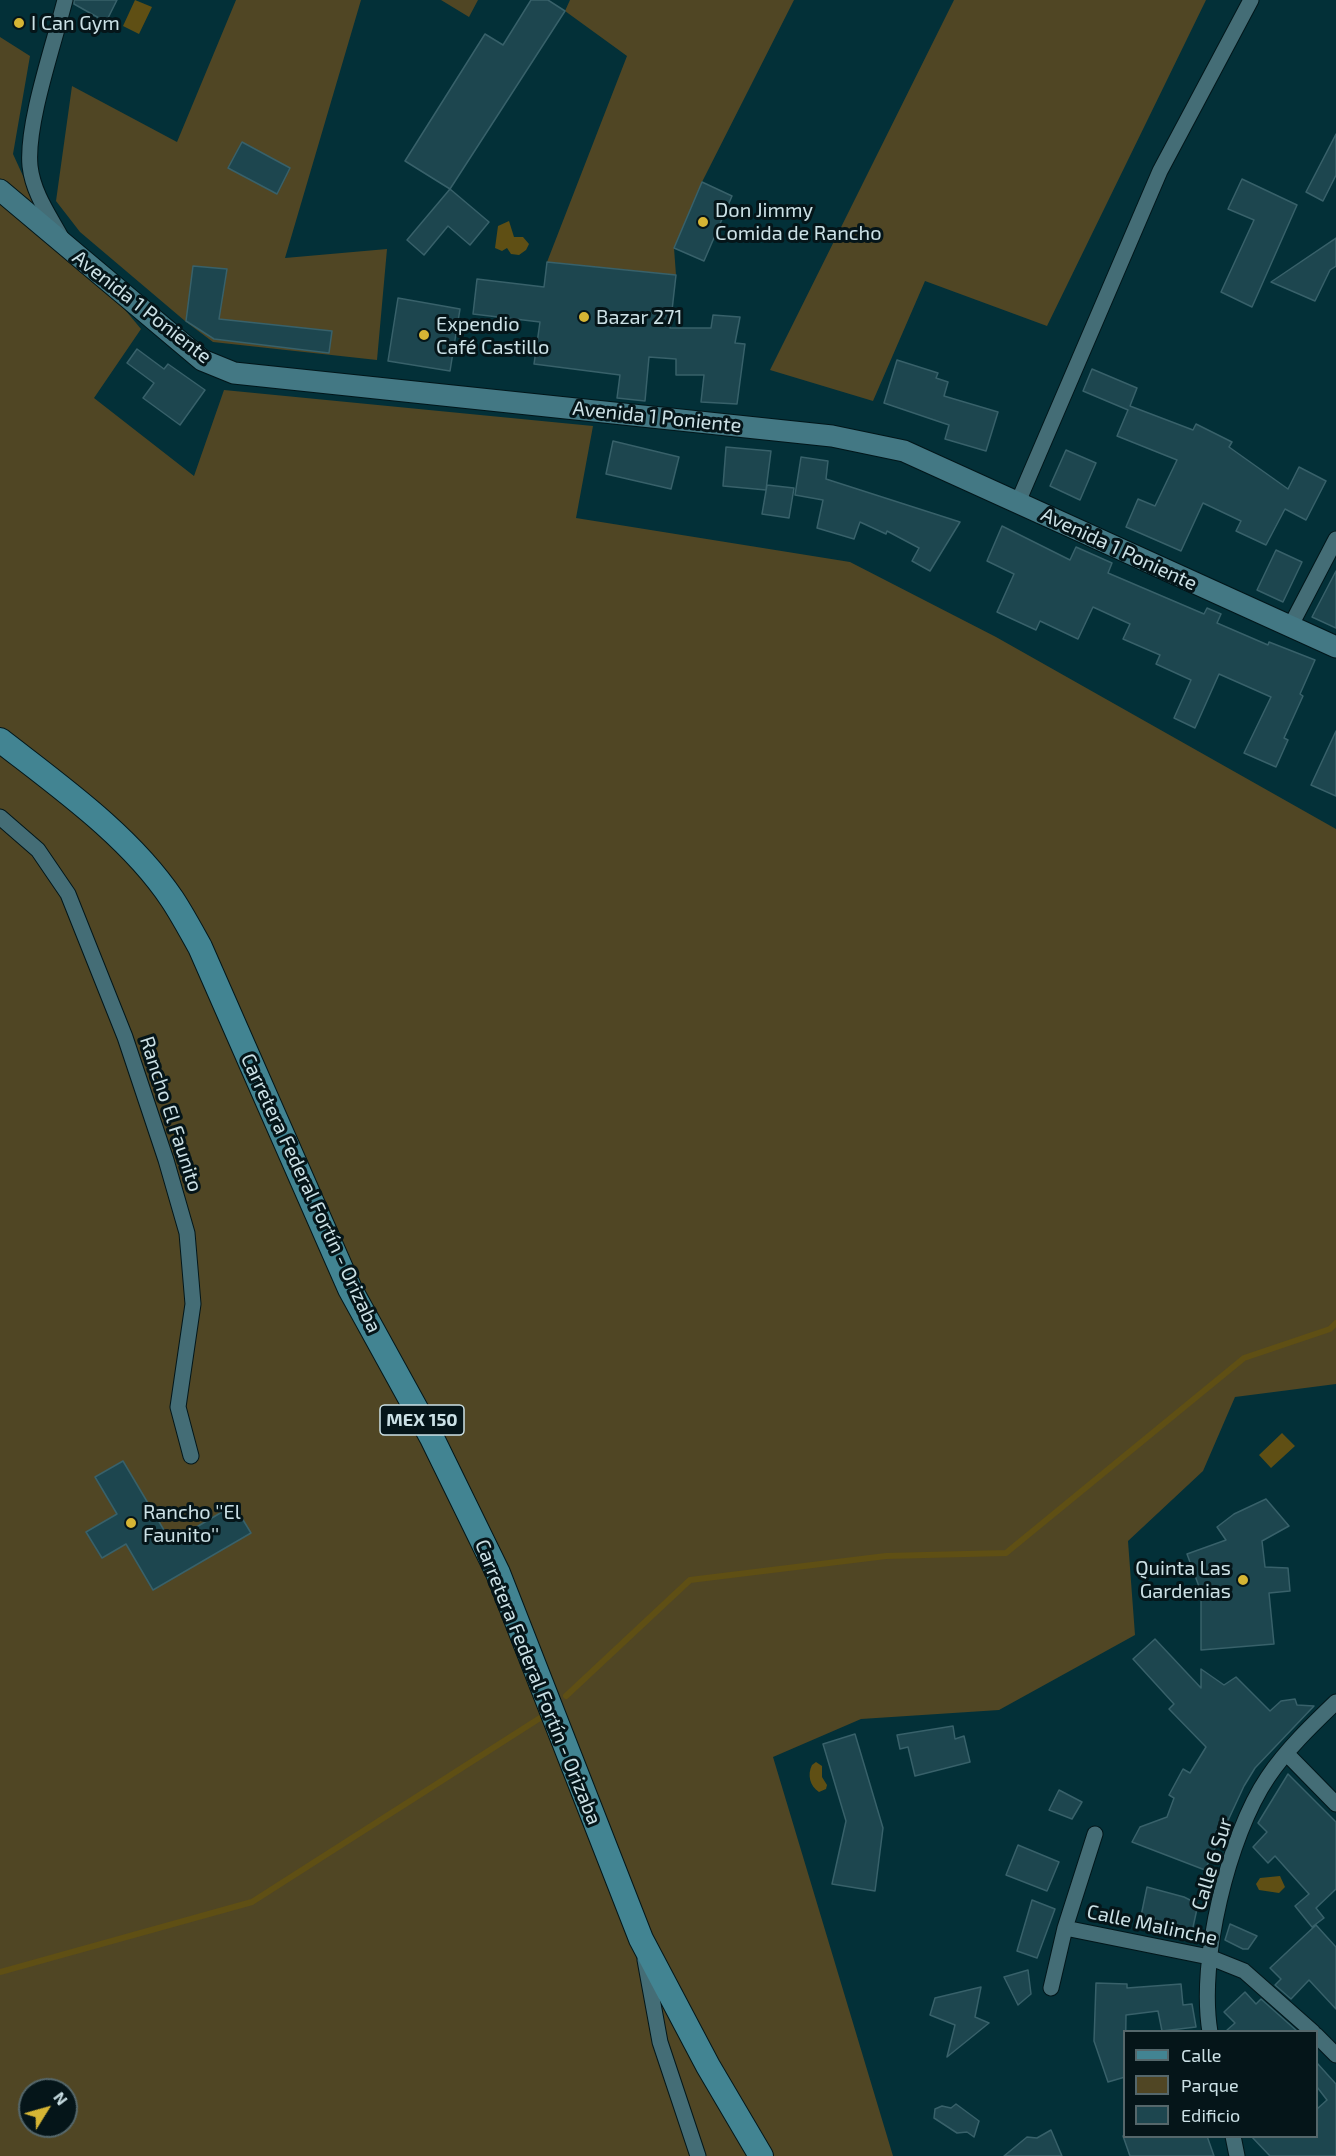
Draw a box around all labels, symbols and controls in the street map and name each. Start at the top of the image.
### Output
place label: I Can Gym [31,11,120,35]
marker: I Can Gym [12,16,26,30]
place label: Don Jimmy Comida de Rancho [715,198,882,245]
marker: Don Jimmy Comida de Rancho [696,215,710,229]
street label: Avenida 1 Poniente [68,245,216,369]
place label: Bazar 271 [596,305,682,329]
marker: Bazar 271 [577,310,591,324]
place label: Expendio Café Castillo [436,312,549,359]
marker: Expendio Café Castillo [417,328,431,342]
street label: Avenida 1 Poniente [571,396,743,438]
street label: Avenida 1 Poniente [1037,502,1201,596]
street label: Rancho El Faunito [135,1033,207,1195]
street label: Carretera Federal Fortín - Orizaba [236,1050,386,1336]
road number: MEX 150 [380,1405,464,1435]
place label: Rancho ''El Faunito'' [143,1500,241,1547]
marker: Rancho ''El Faunito'' [124,1516,138,1530]
street label: Carretera Federal Fortín - Orizaba [470,1536,606,1828]
place label: Quinta Las Gardenias [1135,1556,1231,1603]
marker: Quinta Las Gardenias [1236,1573,1250,1587]
street label: Calle 6 Sur [1186,1815,1238,1913]
street label: Calle Malinche [1085,1899,1219,1951]
legend [1123,2030,1318,2138]
text: Calle [1181,2044,1222,2066]
text: Parque [1181,2074,1239,2096]
north arrow [18,2078,78,2138]
text: N [50,2088,72,2108]
text: Edificio [1181,2104,1240,2126]

